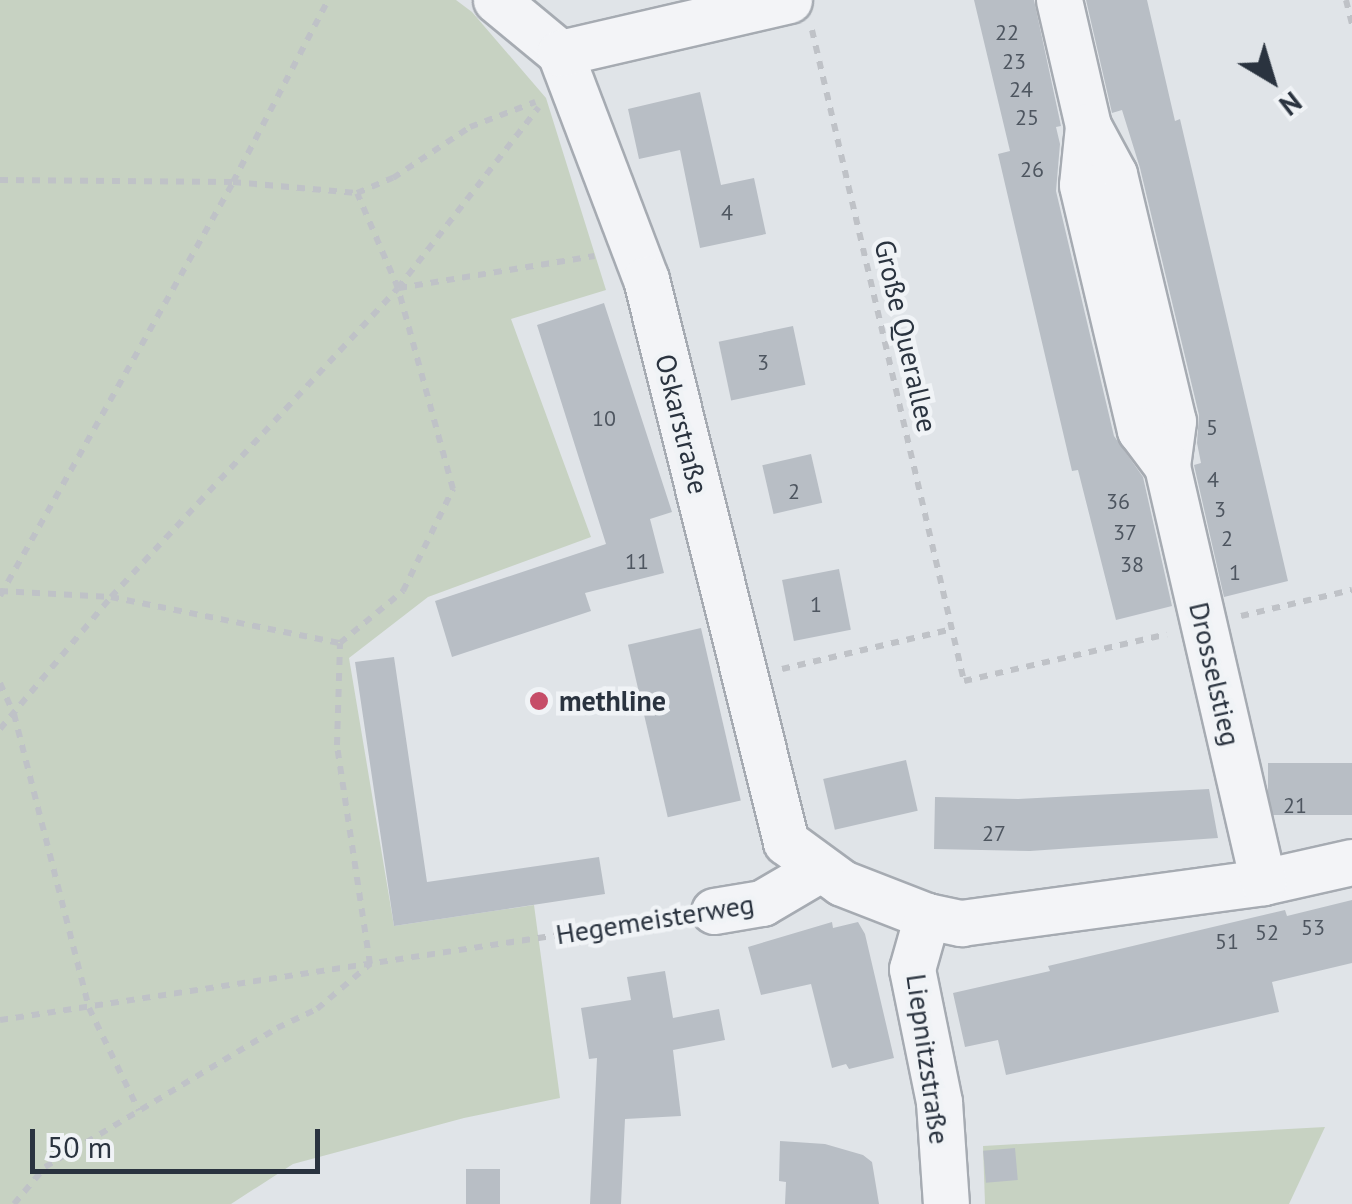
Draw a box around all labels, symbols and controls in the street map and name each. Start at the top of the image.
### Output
house number: 22 [995,20,1019,46]
north arrow [1222,30,1322,130]
house number: 23 [1002,49,1026,75]
house number: 24 [1009,77,1033,103]
text: N [1272,84,1309,124]
house number: 25 [1015,105,1039,131]
house number: 26 [1020,157,1044,183]
house number: 4 [721,200,733,226]
street label: Große Querallee [868,237,944,435]
street label: Oskarstraße [648,350,716,498]
house number: 3 [757,350,769,376]
house number: 10 [592,406,616,432]
house number: 5 [1206,415,1218,441]
house number: 4 [1207,467,1219,493]
house number: 2 [788,479,800,505]
house number: 36 [1106,489,1130,515]
house number: 3 [1214,497,1226,523]
house number: 37 [1113,520,1137,546]
house number: 2 [1221,526,1233,552]
house number: 11 [625,549,649,575]
house number: 38 [1120,552,1144,578]
house number: 1 [1229,560,1241,586]
house number: 1 [810,592,822,618]
street label: Drosselstieg [1182,599,1248,749]
place label: methline [559,684,666,718]
marker: methline [528,690,550,712]
house number: 21 [1283,793,1307,819]
house number: 27 [982,821,1006,847]
street label: Hegemeisterweg [553,887,757,951]
house number: 53 [1301,915,1325,941]
house number: 52 [1255,920,1279,946]
house number: 51 [1215,929,1239,955]
street label: Liepnitzstraße [899,972,957,1146]
scale bar [35,1109,325,1171]
text: 50 m [47,1127,112,1166]

